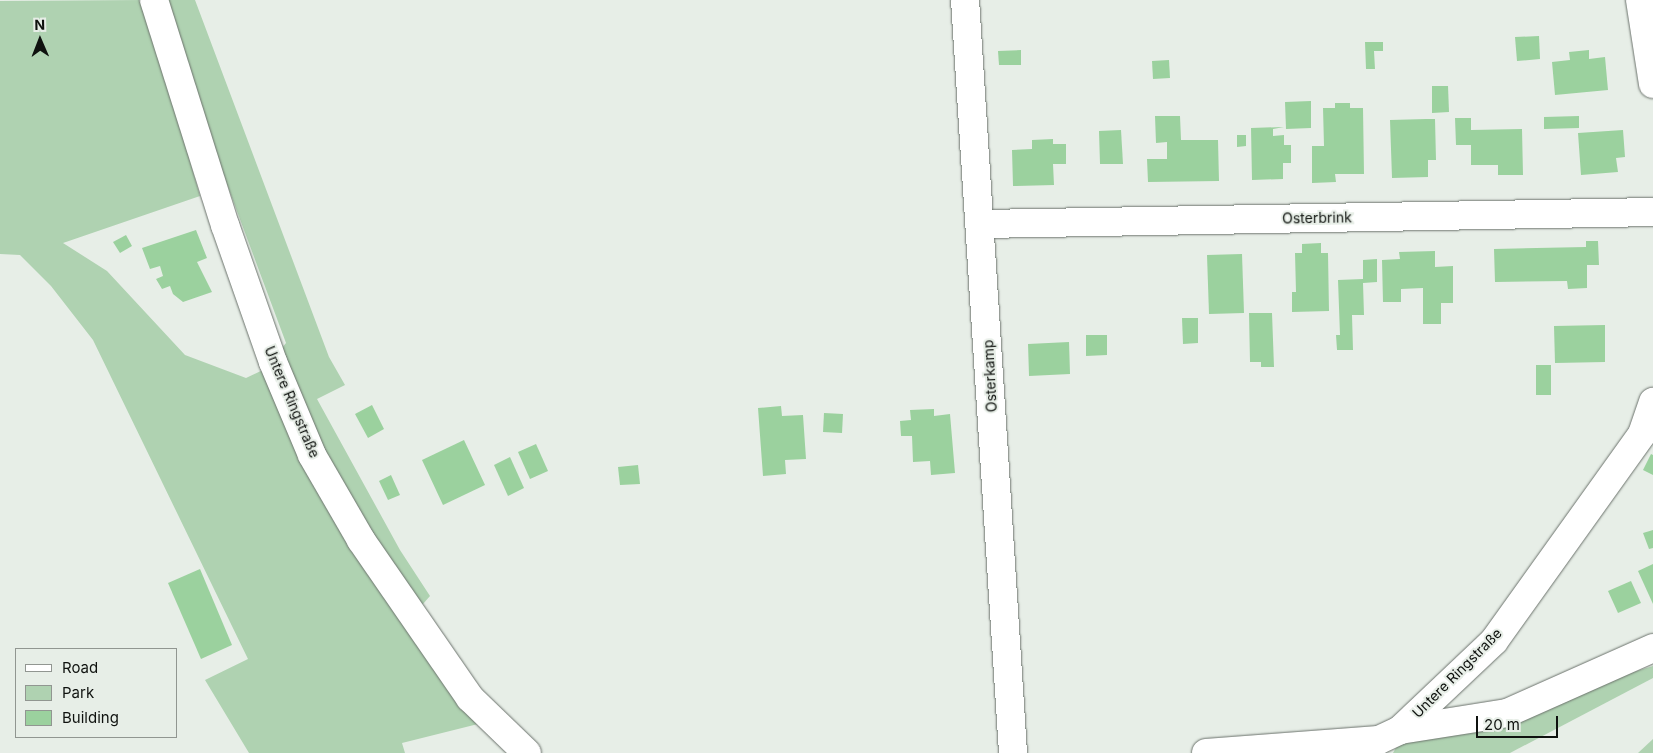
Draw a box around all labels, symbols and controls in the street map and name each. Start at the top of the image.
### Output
north arrow [15,15,65,65]
text: N [34,16,45,33]
street label: Osterbrink [1282,209,1352,227]
street label: Osterkamp [980,339,1000,413]
street label: Untere Ringstraße [261,344,323,460]
street label: Untere Ringstraße [1409,625,1505,721]
legend [15,648,178,738]
text: Road [62,658,98,677]
text: Park [62,683,94,702]
scale bar [1478,706,1560,738]
text: Building [62,708,119,727]
text: 20 m [1484,715,1520,734]

